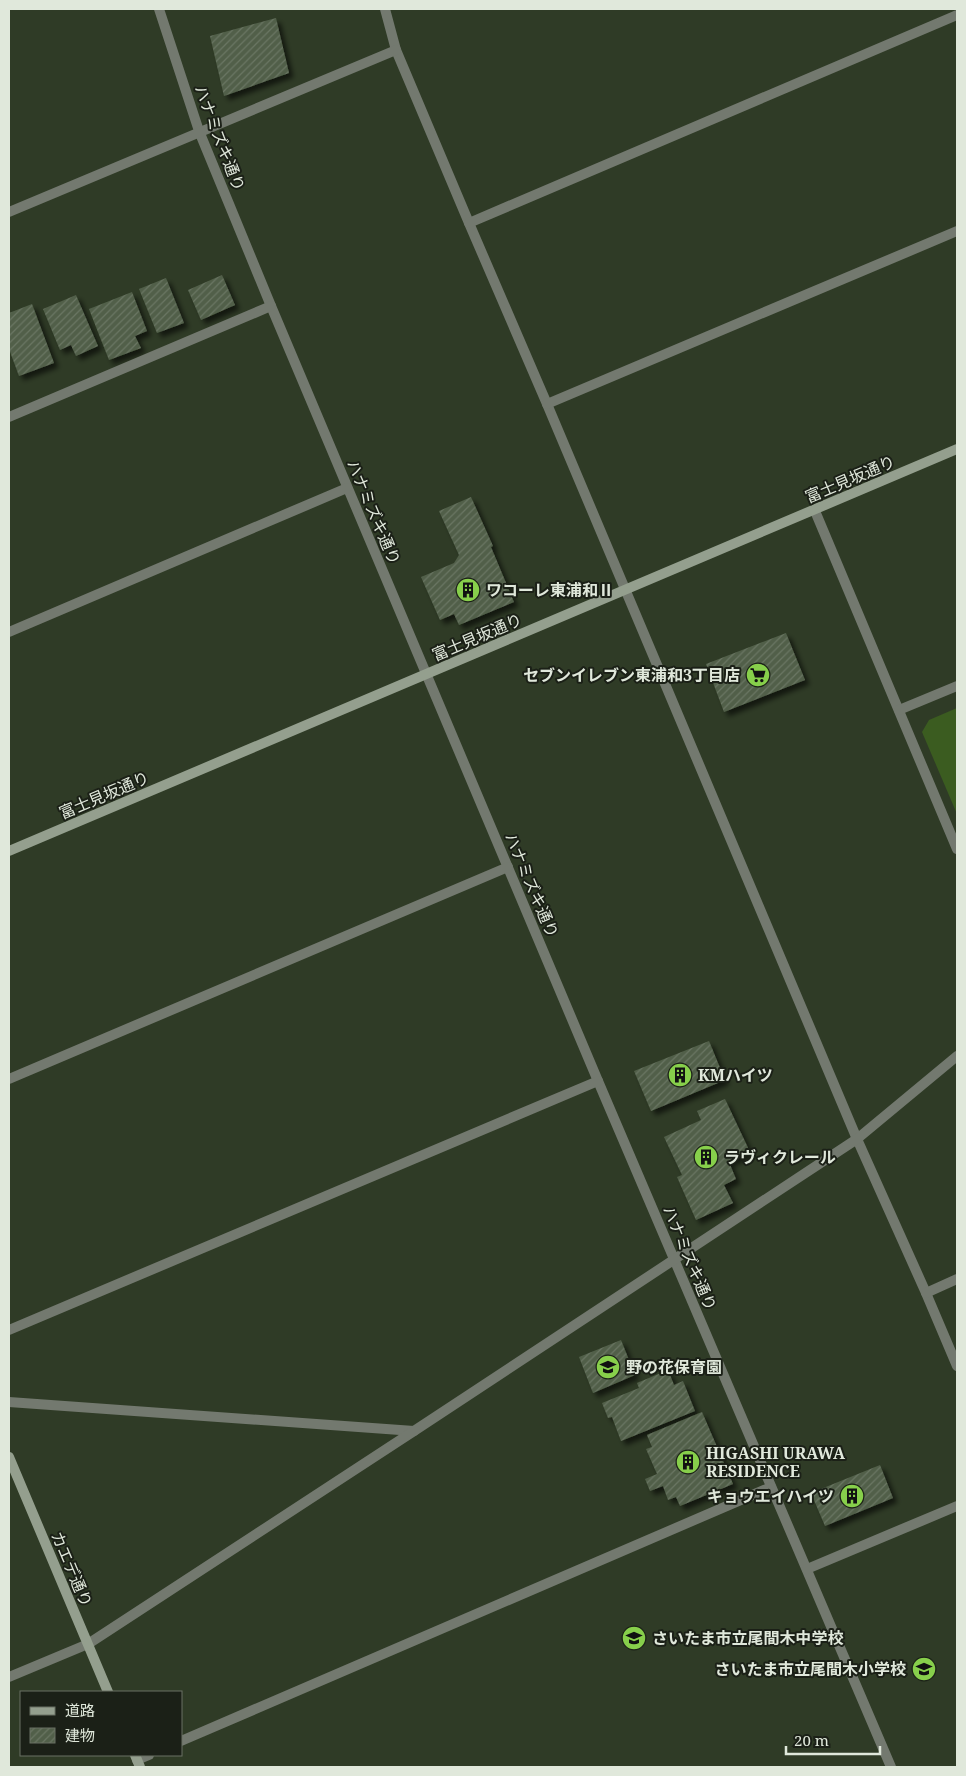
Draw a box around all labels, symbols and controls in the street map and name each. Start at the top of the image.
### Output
street label: ハナミズキ通り [190,82,250,194]
street label: 富士見坂通り [802,450,898,508]
street label: ハナミズキ通り [342,456,406,568]
building icon: ワコーレ東浦和Ⅱ [455,577,481,603]
place label: ワコーレ東浦和Ⅱ [486,579,614,601]
street label: 富士見坂通り [429,608,525,666]
supermarket icon: セブンイレブン東浦和3丁目店 [745,662,771,688]
place label: セブンイレブン東浦和3丁目店 [523,664,740,686]
street label: 富士見坂通り [56,766,152,824]
street label: ハナミズキ通り [500,829,564,941]
building icon: KMハイツ [667,1062,693,1088]
place label: KMハイツ [698,1064,773,1086]
building icon: ラヴィクレール [693,1144,719,1170]
place label: ラヴィクレール [724,1146,836,1168]
street label: ハナミズキ通り [658,1202,722,1314]
school or university icon: 野の花保育園 [595,1354,621,1380]
place label: 野の花保育園 [626,1356,722,1378]
place label: HIGASHI URAWA RESIDENCE [706,1442,846,1482]
building icon: HIGASHI URAWA RESIDENCE [675,1449,701,1475]
building icon: キョウエイハイツ [839,1483,865,1509]
place label: キョウエイハイツ [707,1485,834,1507]
street label: カエデ通り [46,1528,98,1610]
school or university icon: さいたま市立尾間木中学校 [621,1625,647,1651]
place label: さいたま市立尾間木中学校 [652,1627,844,1649]
school or university icon: さいたま市立尾間木小学校 [911,1656,937,1682]
place label: さいたま市立尾間木小学校 [714,1658,906,1680]
legend [20,1691,182,1756]
text: 道路 [65,1700,95,1720]
scale bar [786,1724,880,1756]
text: 建物 [65,1725,95,1745]
text: 20 m [794,1730,829,1750]

